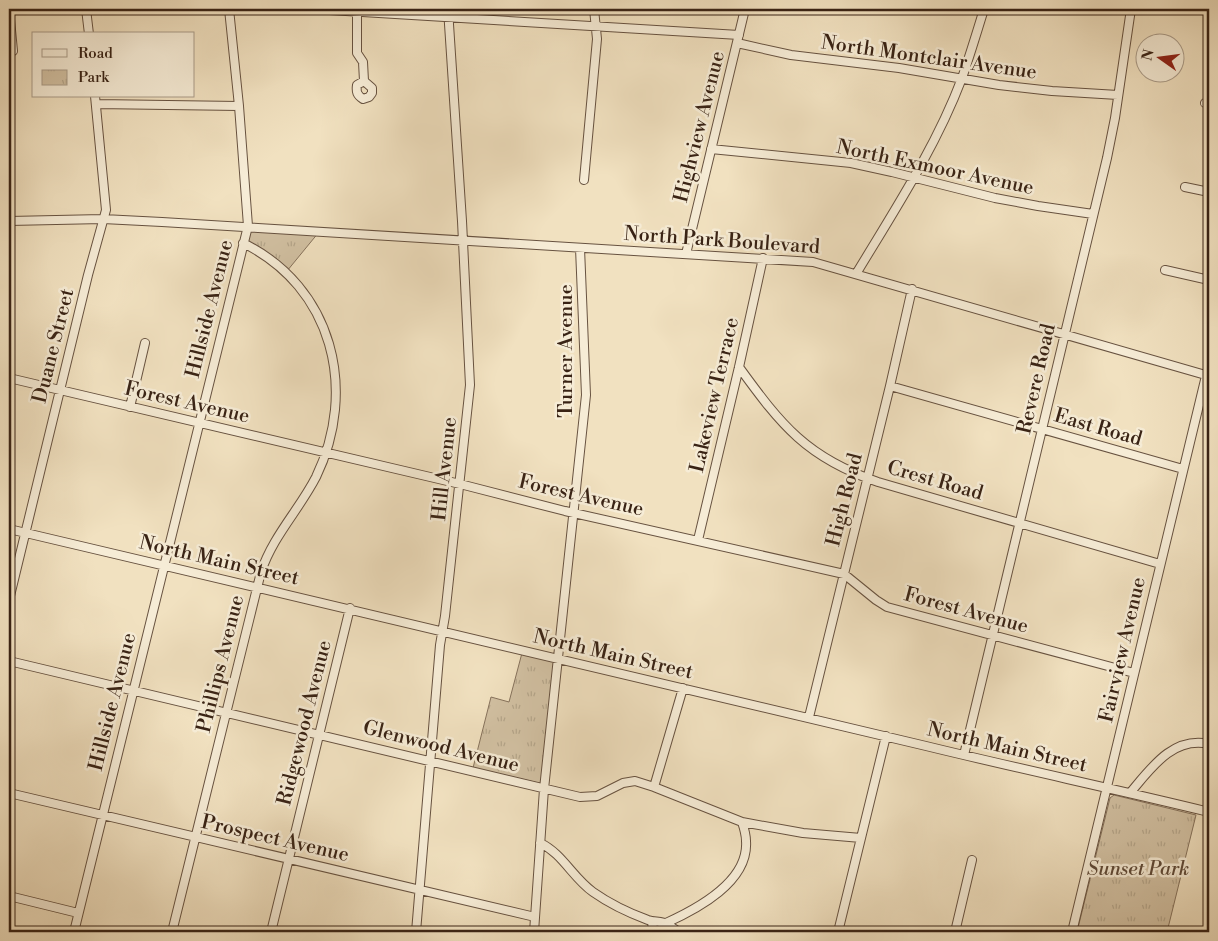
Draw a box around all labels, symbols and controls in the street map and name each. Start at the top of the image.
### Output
street label: North Montclair Avenue [820,30,1038,86]
legend [32,32,195,98]
north arrow [1136,32,1186,82]
text: Road [78,44,113,63]
text: N [1138,48,1158,63]
street label: Highview Avenue [669,49,731,205]
text: Park [78,68,110,87]
street label: North Exmoor Avenue [834,135,1036,201]
street label: North Park Boulevard [623,222,822,260]
street label: Hillside Avenue [181,237,239,381]
street label: Turner Avenue [554,284,579,418]
street label: Duane Street [28,286,80,406]
street label: Lakeview Terrace [685,315,745,475]
street label: Revere Road [1012,321,1062,437]
street label: Forest Avenue [122,376,252,430]
street label: East Road [1051,404,1146,453]
street label: Hill Avenue [427,416,463,522]
street label: High Road [821,450,869,549]
street label: Crest Road [884,455,987,507]
street label: Forest Avenue [516,469,646,523]
street label: North Main Street [137,530,301,592]
street label: Fairview Avenue [1094,575,1152,725]
street label: Forest Avenue [901,582,1031,640]
street label: Phillips Avenue [192,593,250,735]
street label: North Main Street [531,624,695,686]
street label: Hillside Avenue [84,630,142,774]
street label: Ridgewood Avenue [272,638,338,808]
street label: Glenwood Avenue [360,716,522,778]
street label: North Main Street [925,717,1089,779]
street label: Prospect Avenue [199,810,351,868]
park label: Sunset Park [1087,857,1189,882]

